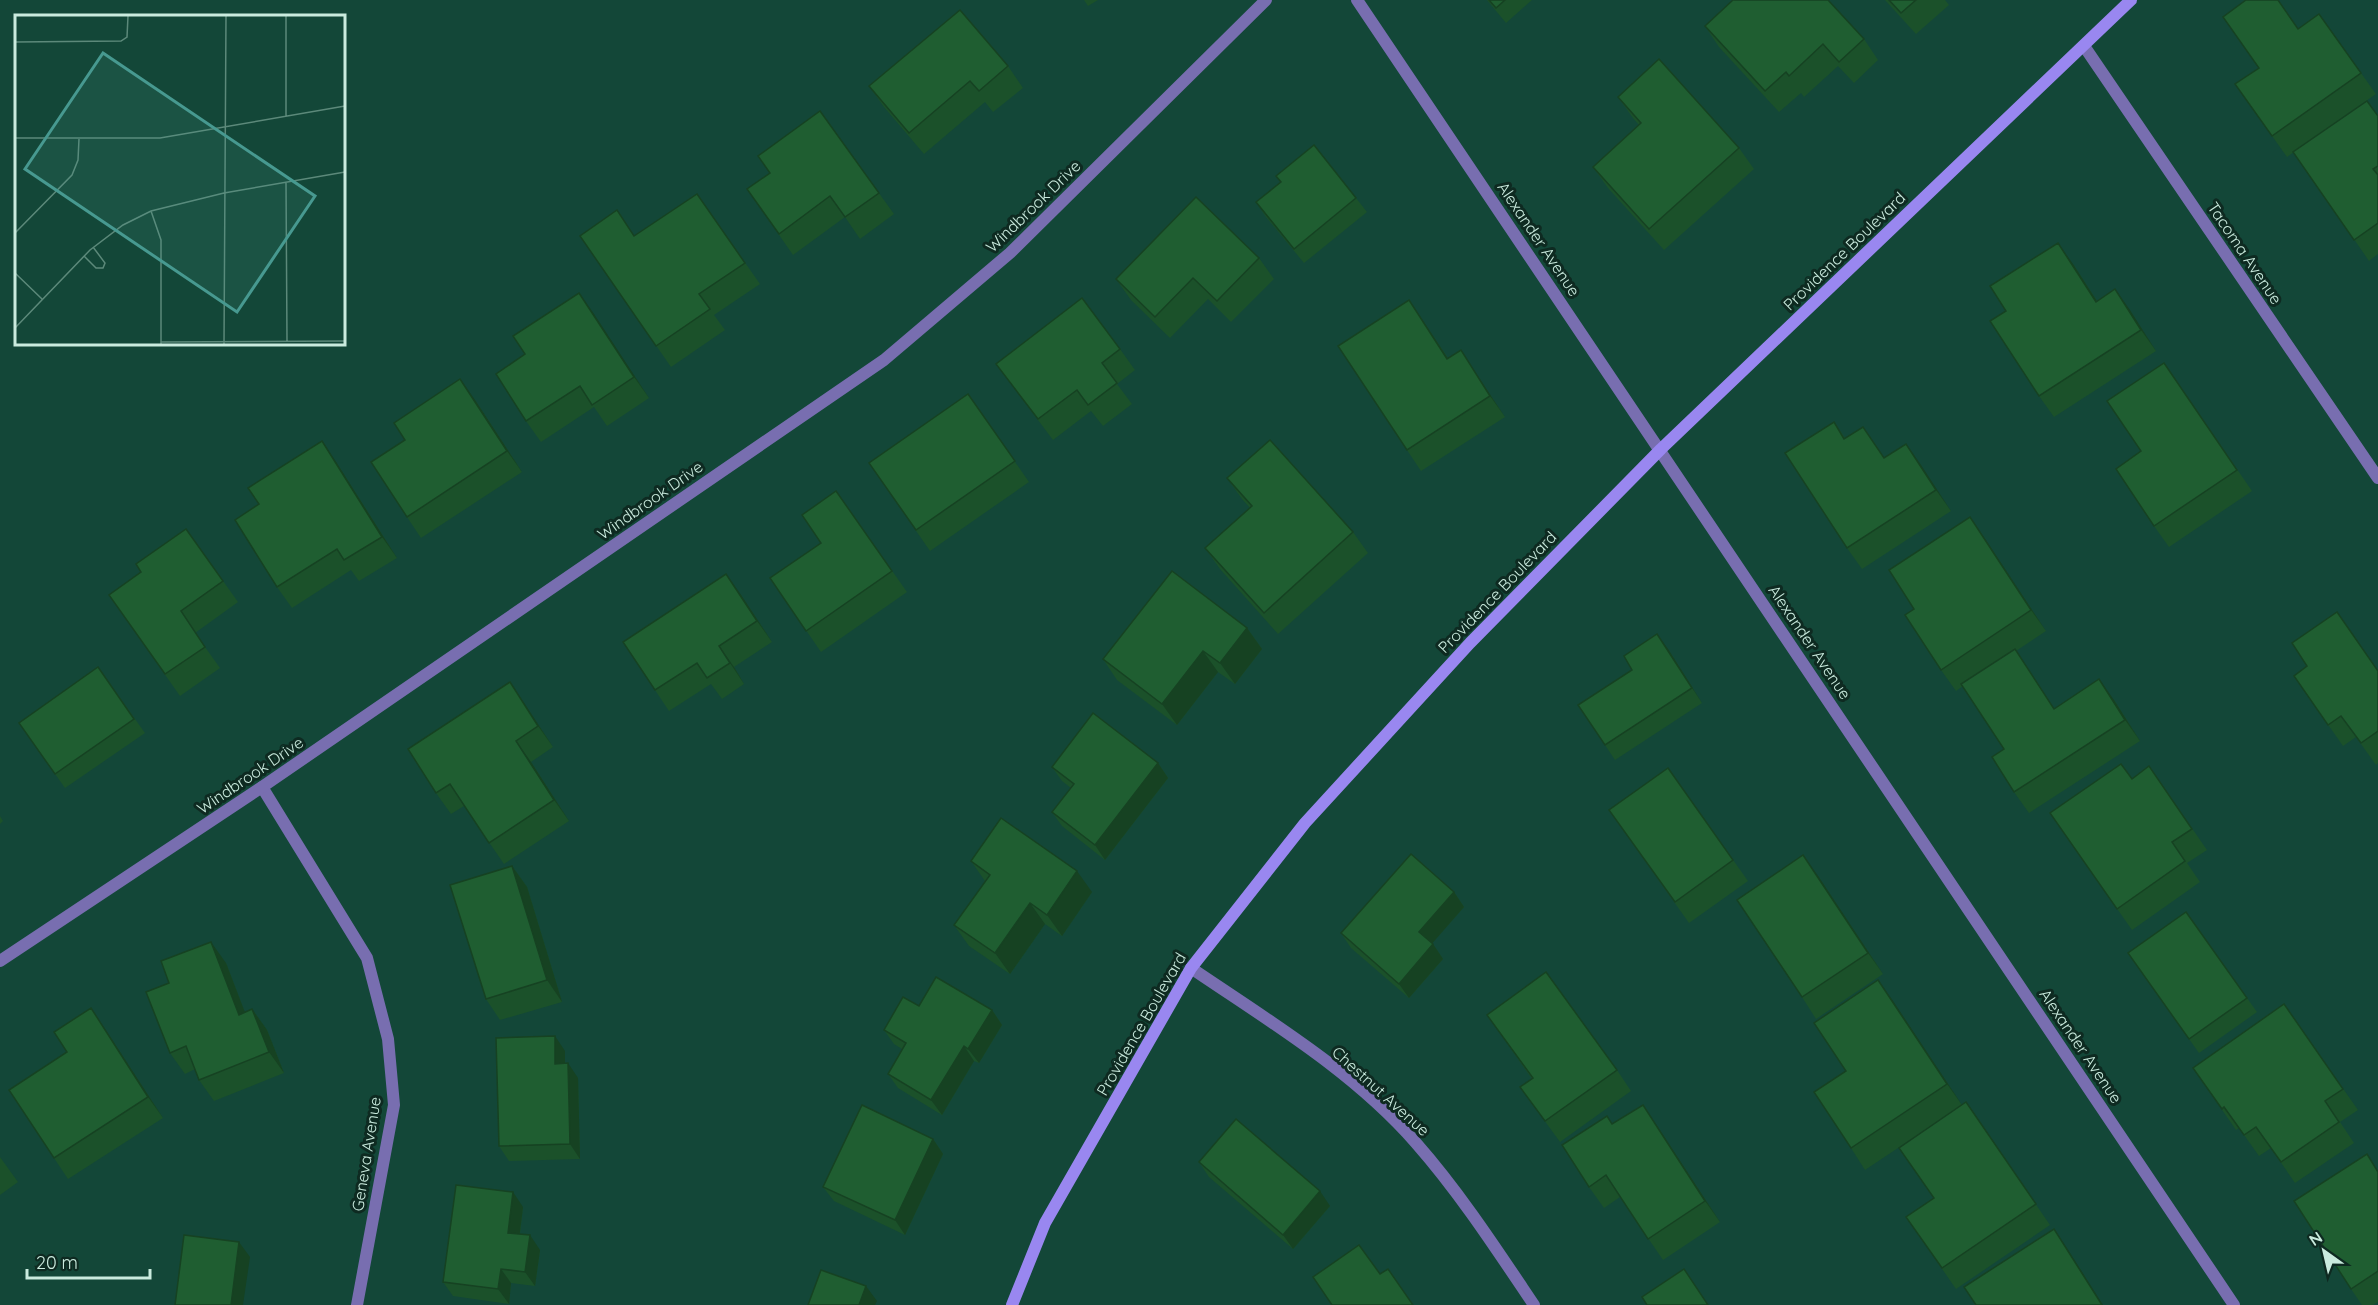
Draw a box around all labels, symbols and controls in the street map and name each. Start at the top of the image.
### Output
inset map [15,15,345,345]
street label: Windbrook Drive [981,156,1085,256]
street label: Alexander Avenue [1493,178,1585,300]
street label: Providence Boulevard [1779,188,1909,314]
street label: Tacoma Avenue [2203,198,2287,308]
street label: Windbrook Drive [593,456,707,544]
street label: Providence Boulevard [1434,527,1560,657]
street label: Alexander Avenue [1764,581,1856,703]
street label: Windbrook Drive [193,732,307,818]
street label: Providence Boulevard [1092,949,1190,1099]
street label: Alexander Avenue [2035,985,2127,1107]
street label: Chestnut Avenue [1328,1042,1434,1140]
street label: Geneva Avenue [347,1095,385,1213]
north arrow [2294,1221,2354,1281]
text: N [2305,1227,2326,1250]
scale bar [27,1242,150,1280]
text: 20 m [36,1251,78,1274]

